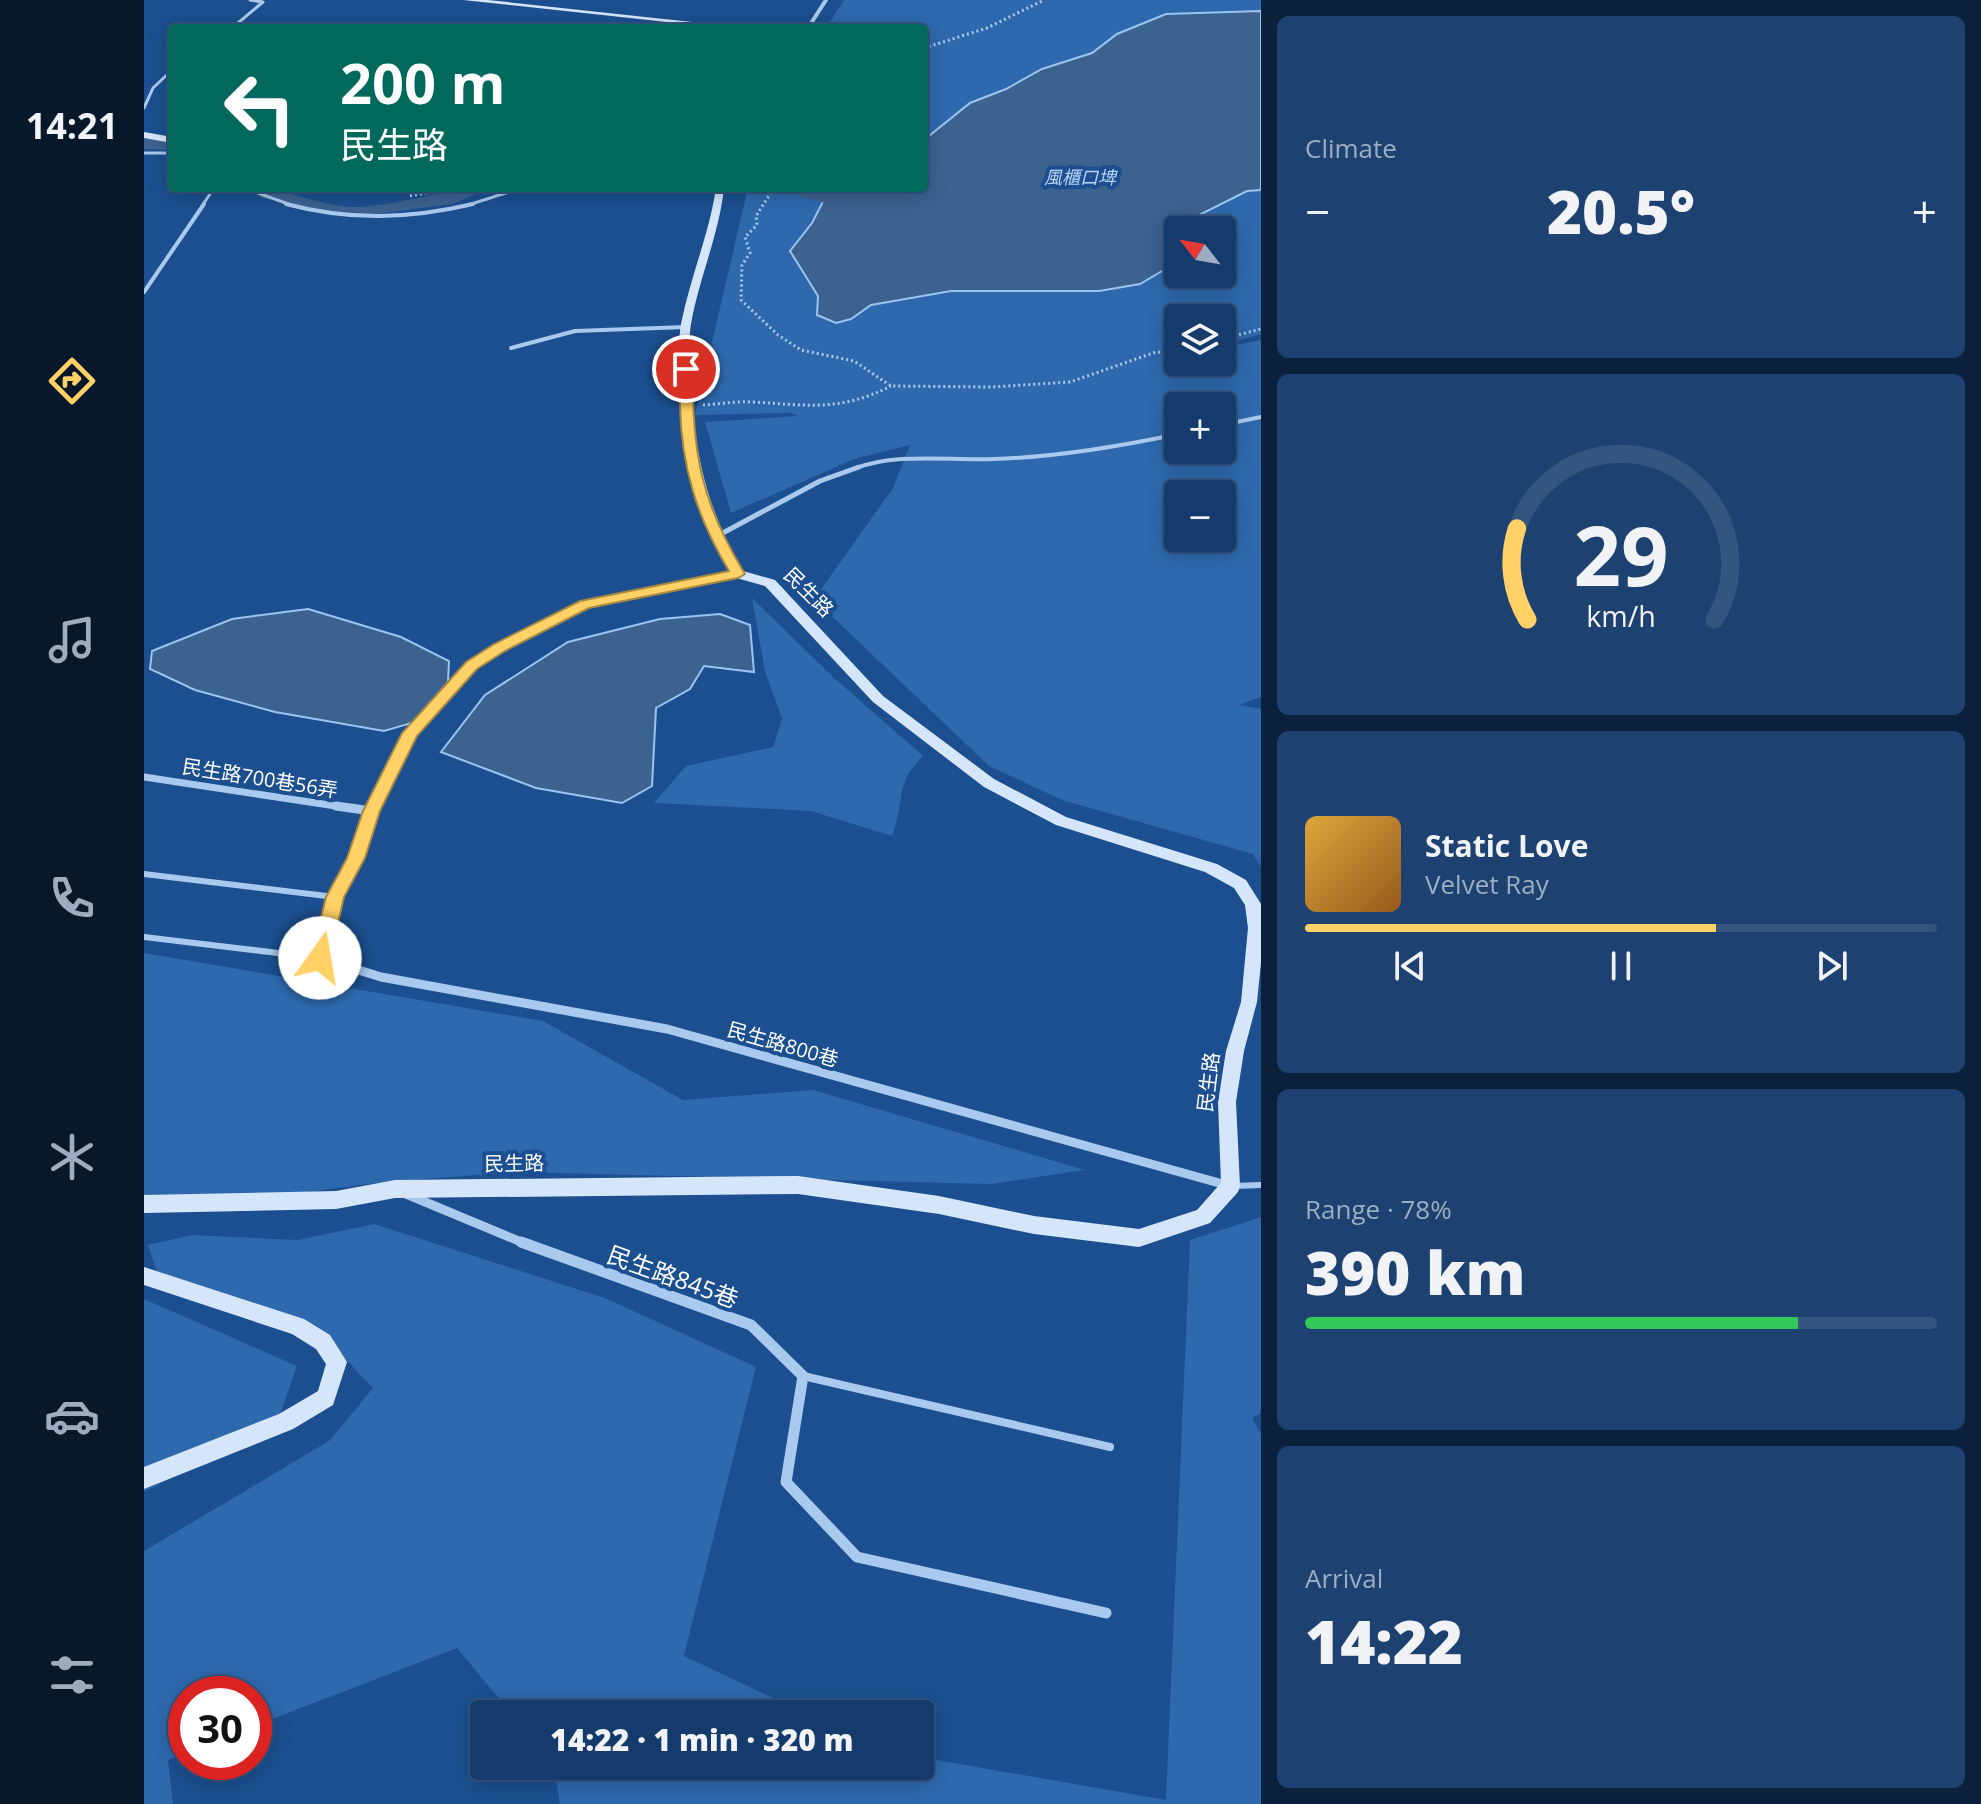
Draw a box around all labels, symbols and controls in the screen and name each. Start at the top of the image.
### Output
text: 200 m [340,44,506,120]
icon: left [208,56,312,160]
text: 14:21 [26,101,118,150]
text: 民生路 [340,120,448,169]
text: Climate [1305,130,1397,166]
water label: 風櫃口埤 [1044,165,1118,189]
text: 20.5° [1547,170,1695,252]
text: − [1305,181,1330,241]
text: + [1912,181,1937,241]
north arrow [1164,216,1236,288]
map controls [1164,216,1236,552]
button: layers [1164,304,1236,376]
pin [652,335,720,403]
icon: arrive [664,347,708,391]
icon: directions [44,353,100,409]
button: + [1164,392,1236,464]
button: − [1164,480,1236,552]
text: 29 [1573,497,1669,610]
street label: 民生路 [778,561,840,623]
text: km/h [1586,597,1656,636]
icon: music [44,612,100,668]
street label: 民生路700巷56弄 [180,752,340,804]
text: Static Love [1425,825,1588,866]
text: Velvet Ray [1425,866,1549,902]
icon: phone [44,870,100,926]
position arrow [278,916,362,1000]
icon: previous [1388,944,1432,988]
icon: pause [1599,944,1643,988]
icon: next [1810,944,1854,988]
street label: 民生路800巷 [724,1015,842,1073]
street label: 民生路 [1191,1051,1225,1113]
icon: climate [44,1129,100,1185]
street label: 民生路 [484,1149,544,1177]
text: Range · 78% [1305,1191,1452,1227]
text: 390 km [1305,1231,1526,1313]
street label: 民生路845巷 [603,1237,743,1315]
icon: car [44,1388,100,1444]
text: Arrival [1305,1560,1383,1596]
text: 14:22 [1305,1600,1463,1682]
icon: filters [44,1647,100,1703]
speed limit sign: 30 [168,1676,272,1780]
text: 14:22 · 1 min · 320 m [550,1719,854,1760]

